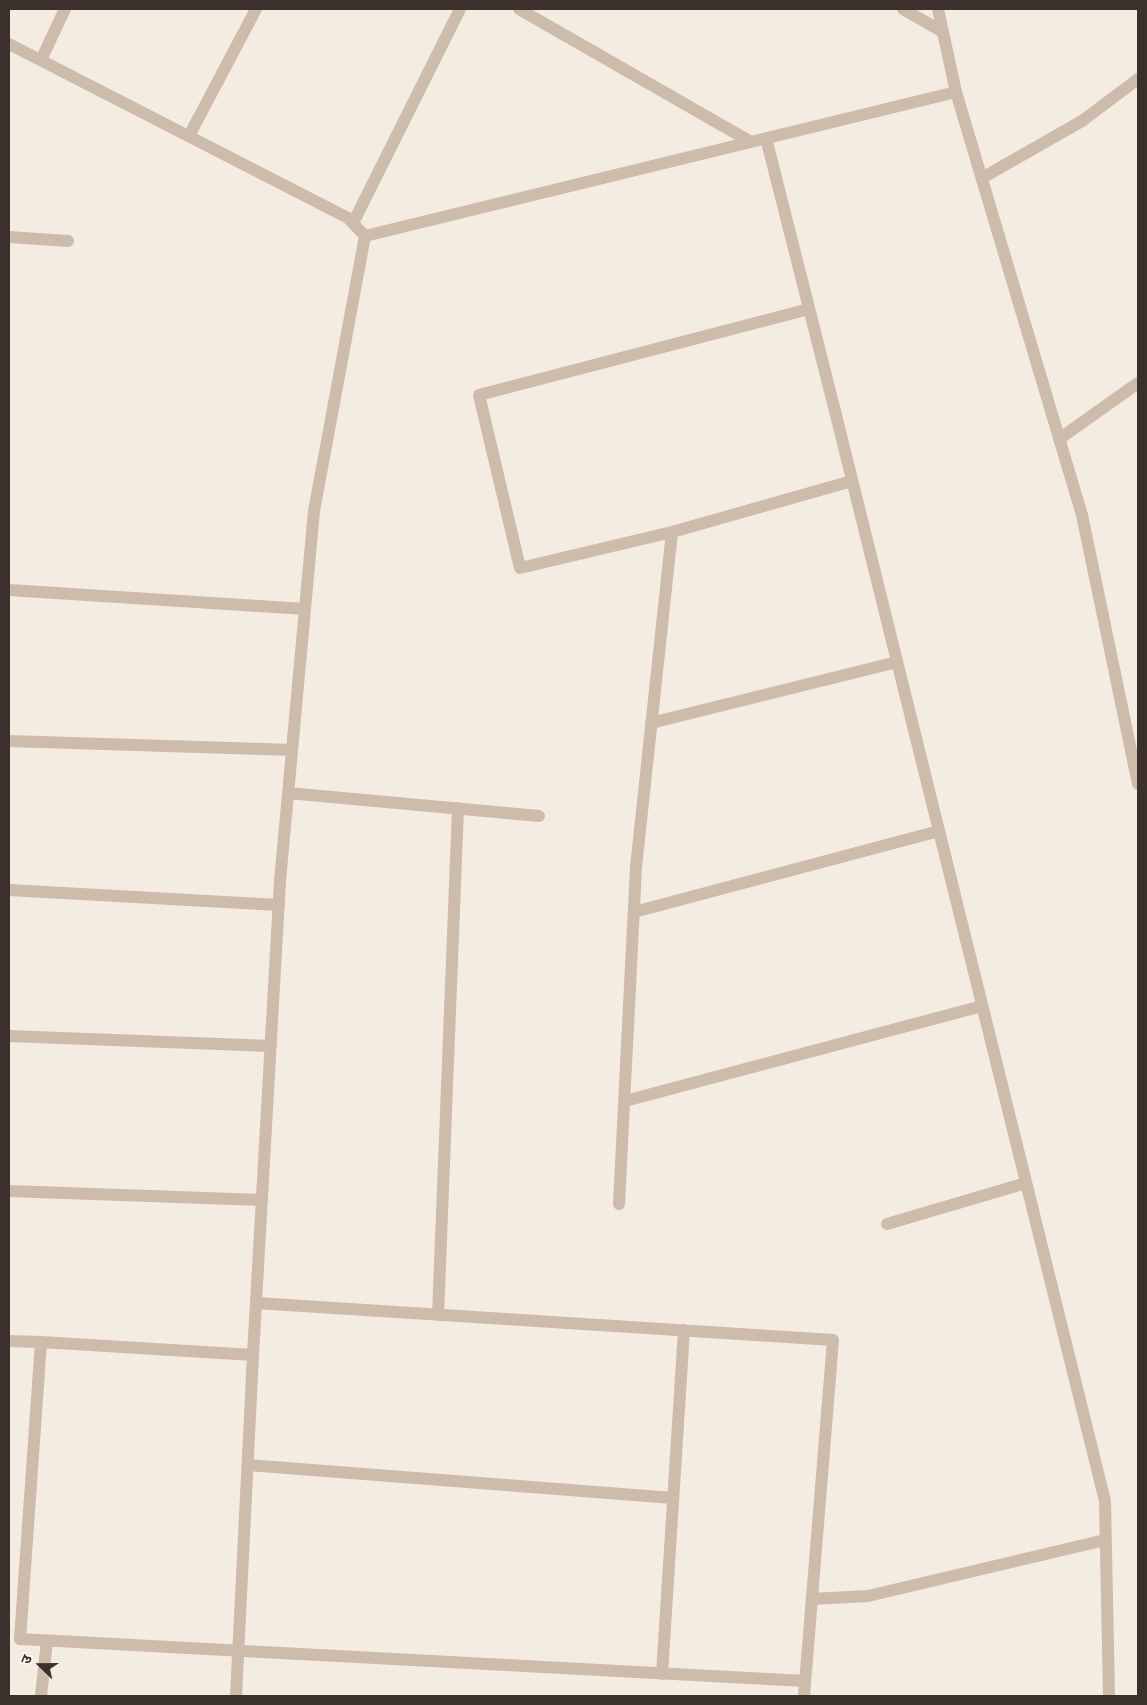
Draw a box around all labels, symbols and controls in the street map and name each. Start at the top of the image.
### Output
north arrow [15,1640,65,1690]
text: उ [15,1652,36,1667]

